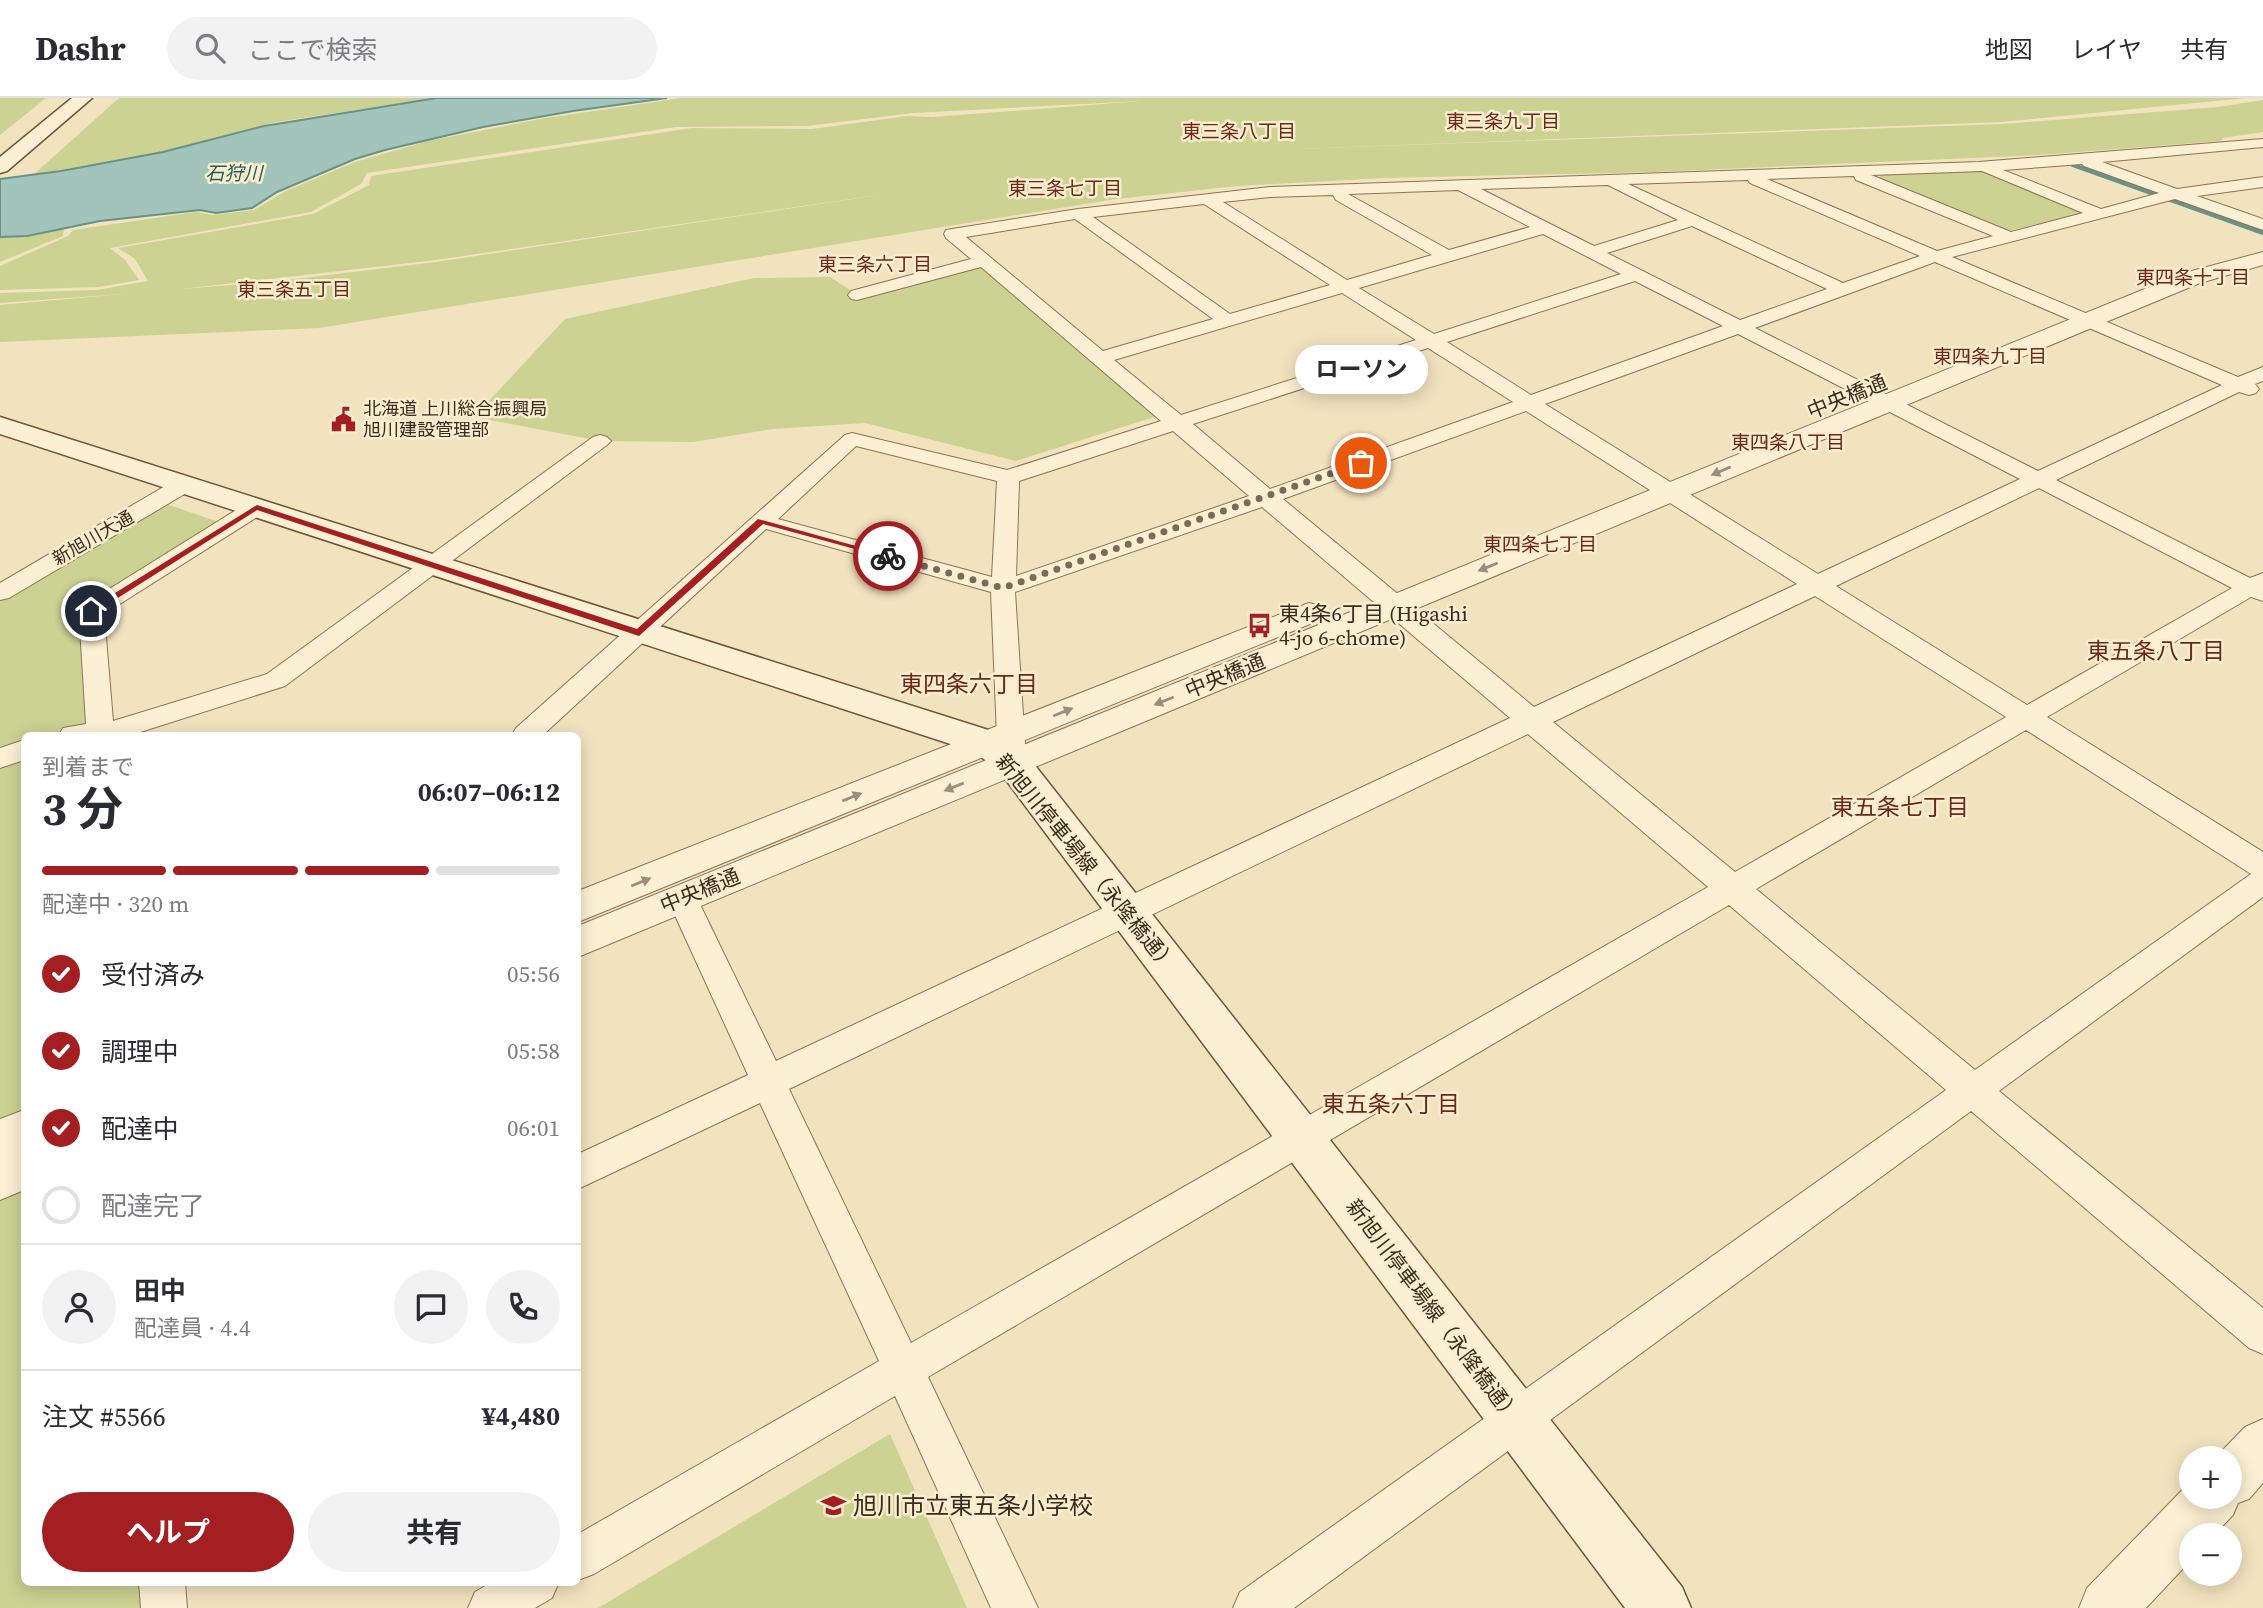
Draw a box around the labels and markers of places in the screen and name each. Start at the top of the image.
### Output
callout: ローソン [1294,344,1428,393]
place label: 北海道 上川総合振興局 旭川建設管理部 [363,396,547,442]
public building icon: 北海道 上川総合振興局 旭川建設管理部 [329,405,357,433]
pin [1331,433,1391,493]
pin [61,581,121,641]
place label: 東4条6丁目 (Higashi 4-jo 6-chome) [1279,599,1468,652]
bus stop icon: 東4条6丁目 (Higashi 4-jo 6-chome) [1245,612,1273,640]
place label: 旭川市立東五条小学校 [853,1489,1093,1522]
school or university icon: 旭川市立東五条小学校 [819,1492,847,1520]

